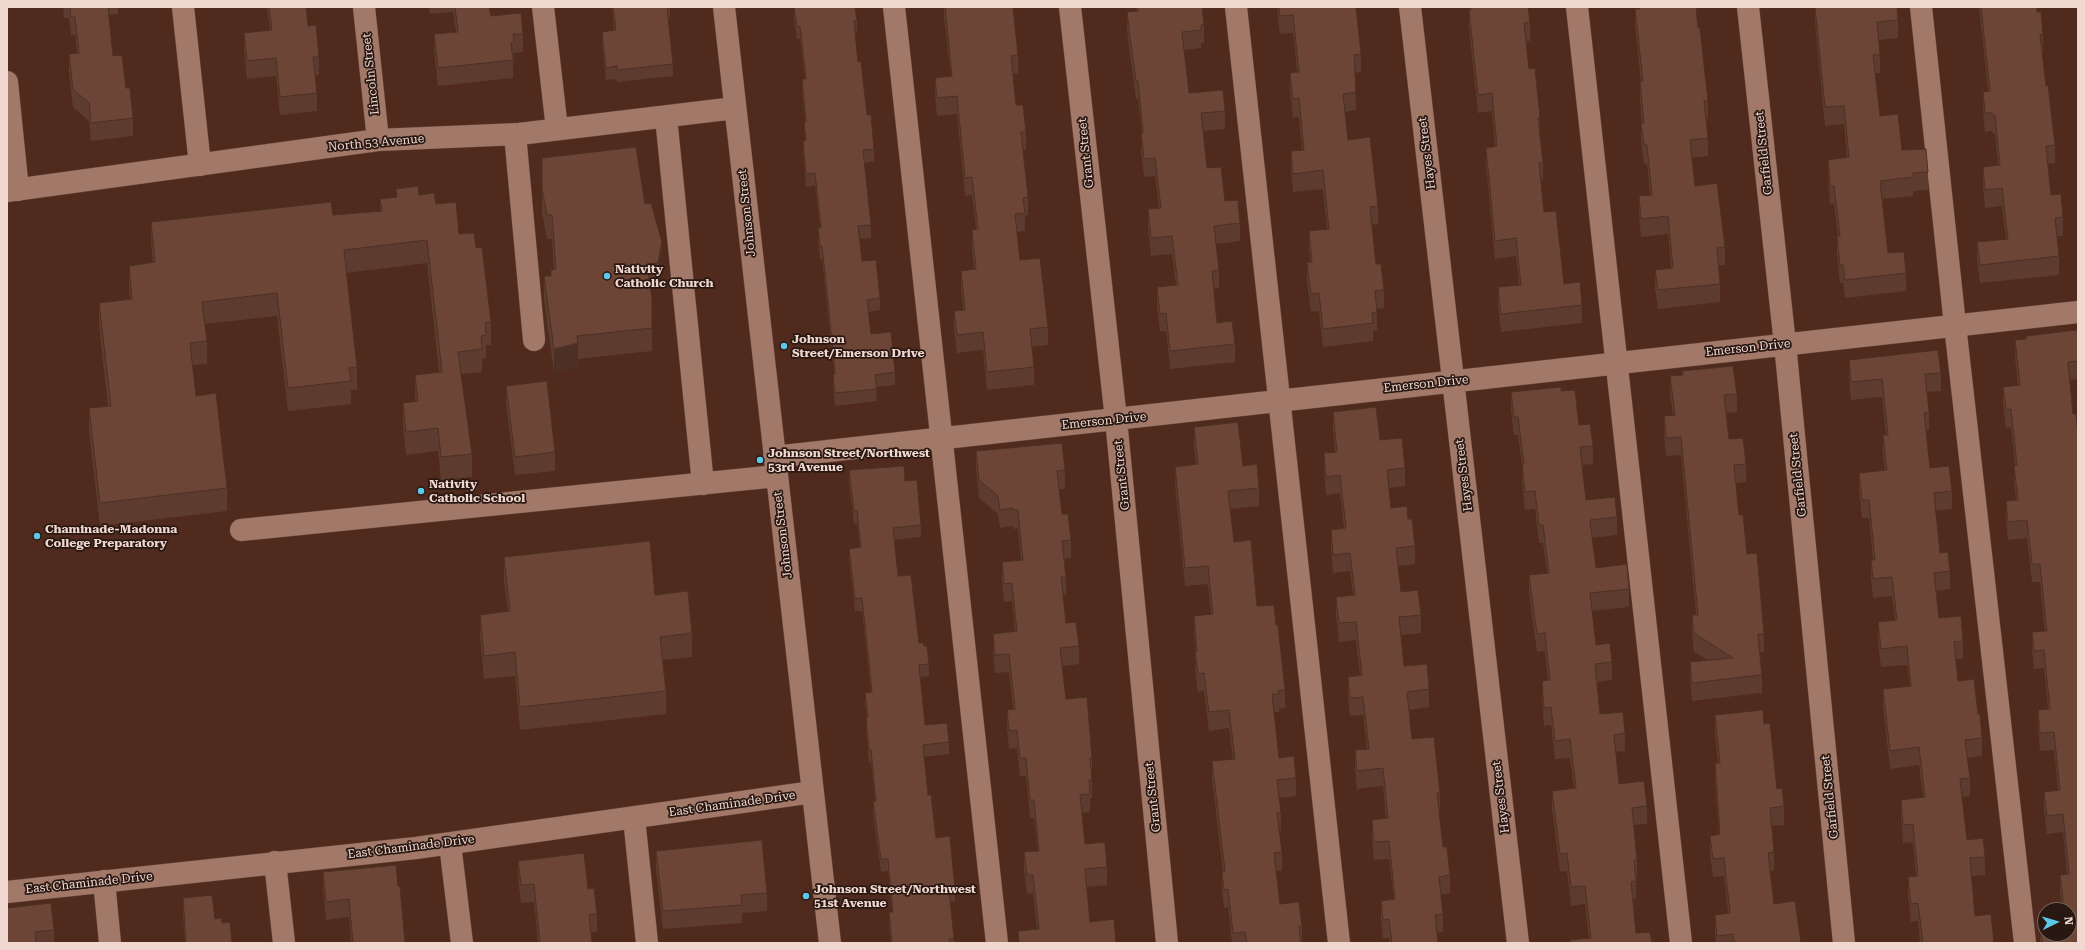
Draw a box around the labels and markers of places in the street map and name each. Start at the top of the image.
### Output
place label: Nativity Catholic Church [615,262,714,290]
marker: Nativity Catholic Church [602,271,612,281]
place label: Johnson Street/Emerson Drive [792,332,925,360]
marker: Johnson Street/Emerson Drive [779,341,789,351]
place label: Johnson Street/Northwest 53rd Avenue [768,446,930,474]
marker: Johnson Street/Northwest 53rd Avenue [755,455,765,465]
place label: Nativity Catholic School [429,477,525,505]
marker: Nativity Catholic School [416,486,426,496]
place label: Chaminade-Madonna College Preparatory [45,522,177,550]
marker: Chaminade-Madonna College Preparatory [32,531,42,541]
place label: Johnson Street/Northwest 51st Avenue [814,882,976,910]
marker: Johnson Street/Northwest 51st Avenue [801,891,811,901]

